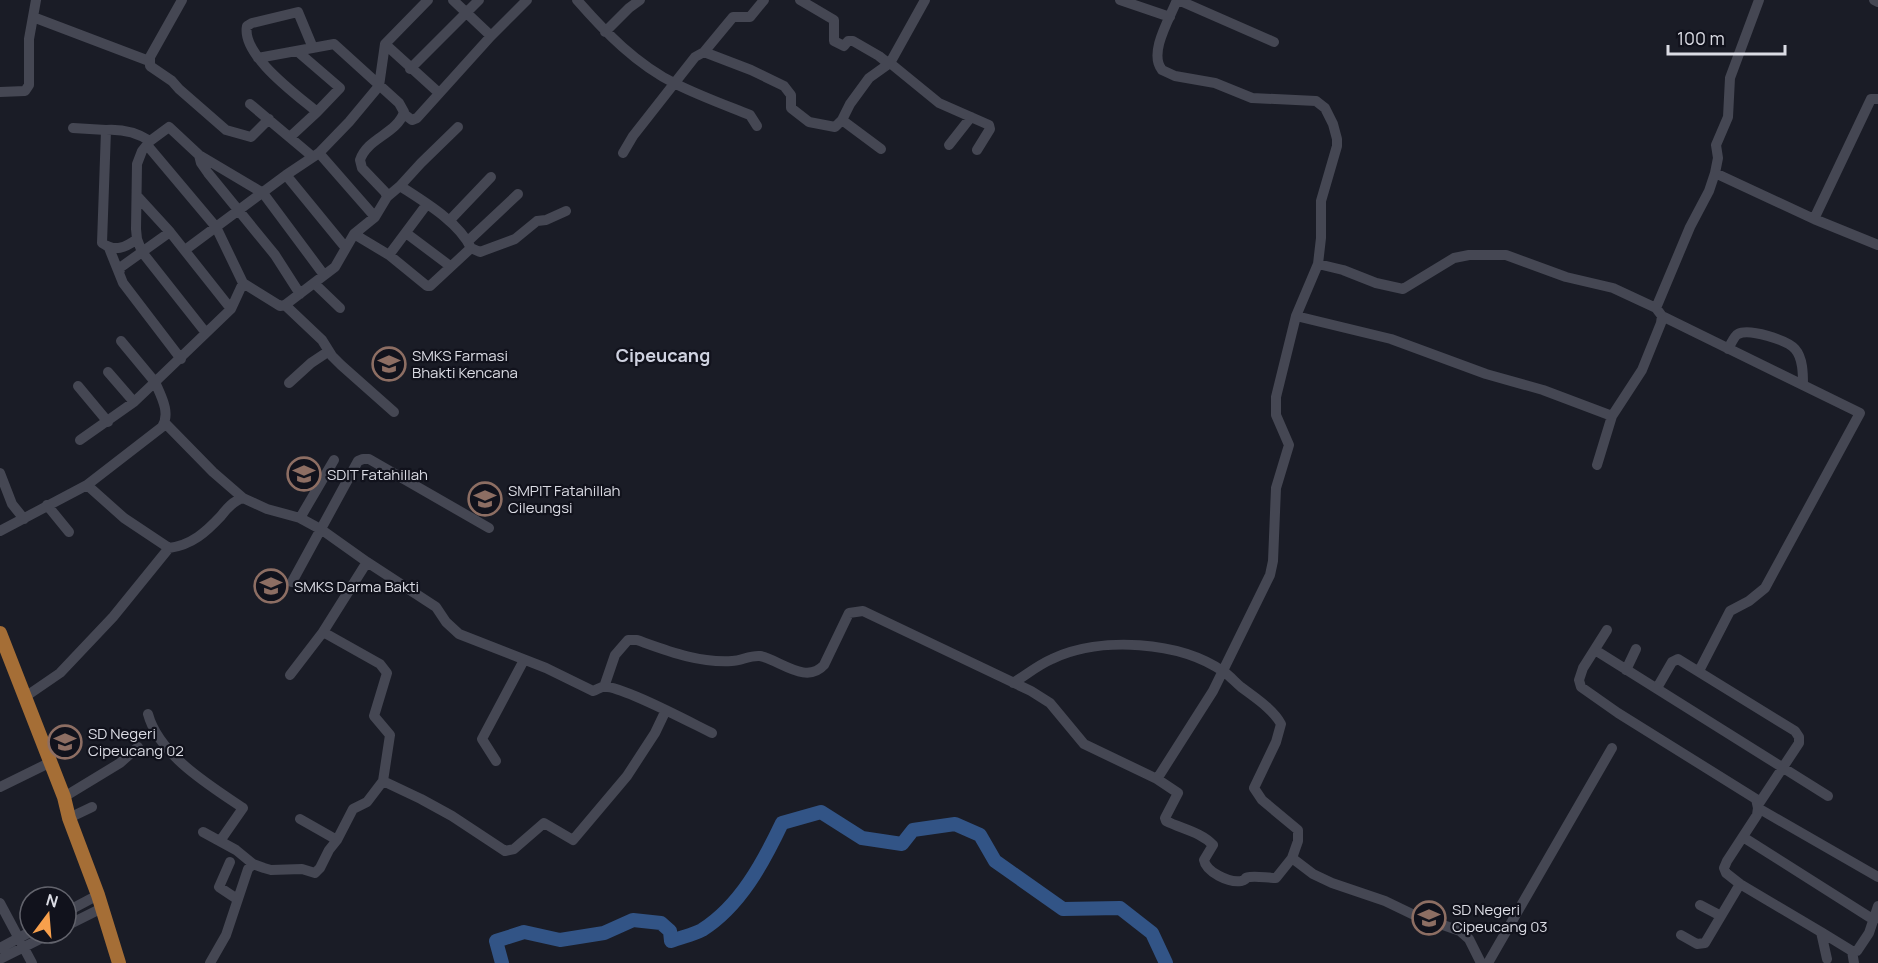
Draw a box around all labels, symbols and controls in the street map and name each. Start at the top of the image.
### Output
scale bar [1668,18,1785,56]
text: 100 m [1677,26,1725,50]
district label: Cipeucang [616,343,710,367]
place label: SMKS Farmasi Bhakti Kencana [412,345,518,383]
school or university icon: SMKS Farmasi Bhakti Kencana [371,346,407,382]
school or university icon: SDIT Fatahillah [286,456,322,492]
place label: SDIT Fatahillah [327,464,428,485]
place label: SMPIT Fatahillah Cileungsi [508,480,621,518]
school or university icon: SMPIT Fatahillah Cileungsi [467,481,503,517]
school or university icon: SMKS Darma Bakti [253,568,289,604]
place label: SMKS Darma Bakti [294,576,419,597]
place label: SD Negeri Cipeucang 02 [88,723,184,761]
school or university icon: SD Negeri Cipeucang 02 [47,724,83,760]
north arrow [18,885,78,945]
text: N [44,888,61,913]
place label: SD Negeri Cipeucang 03 [1452,899,1548,937]
school or university icon: SD Negeri Cipeucang 03 [1411,900,1447,936]

